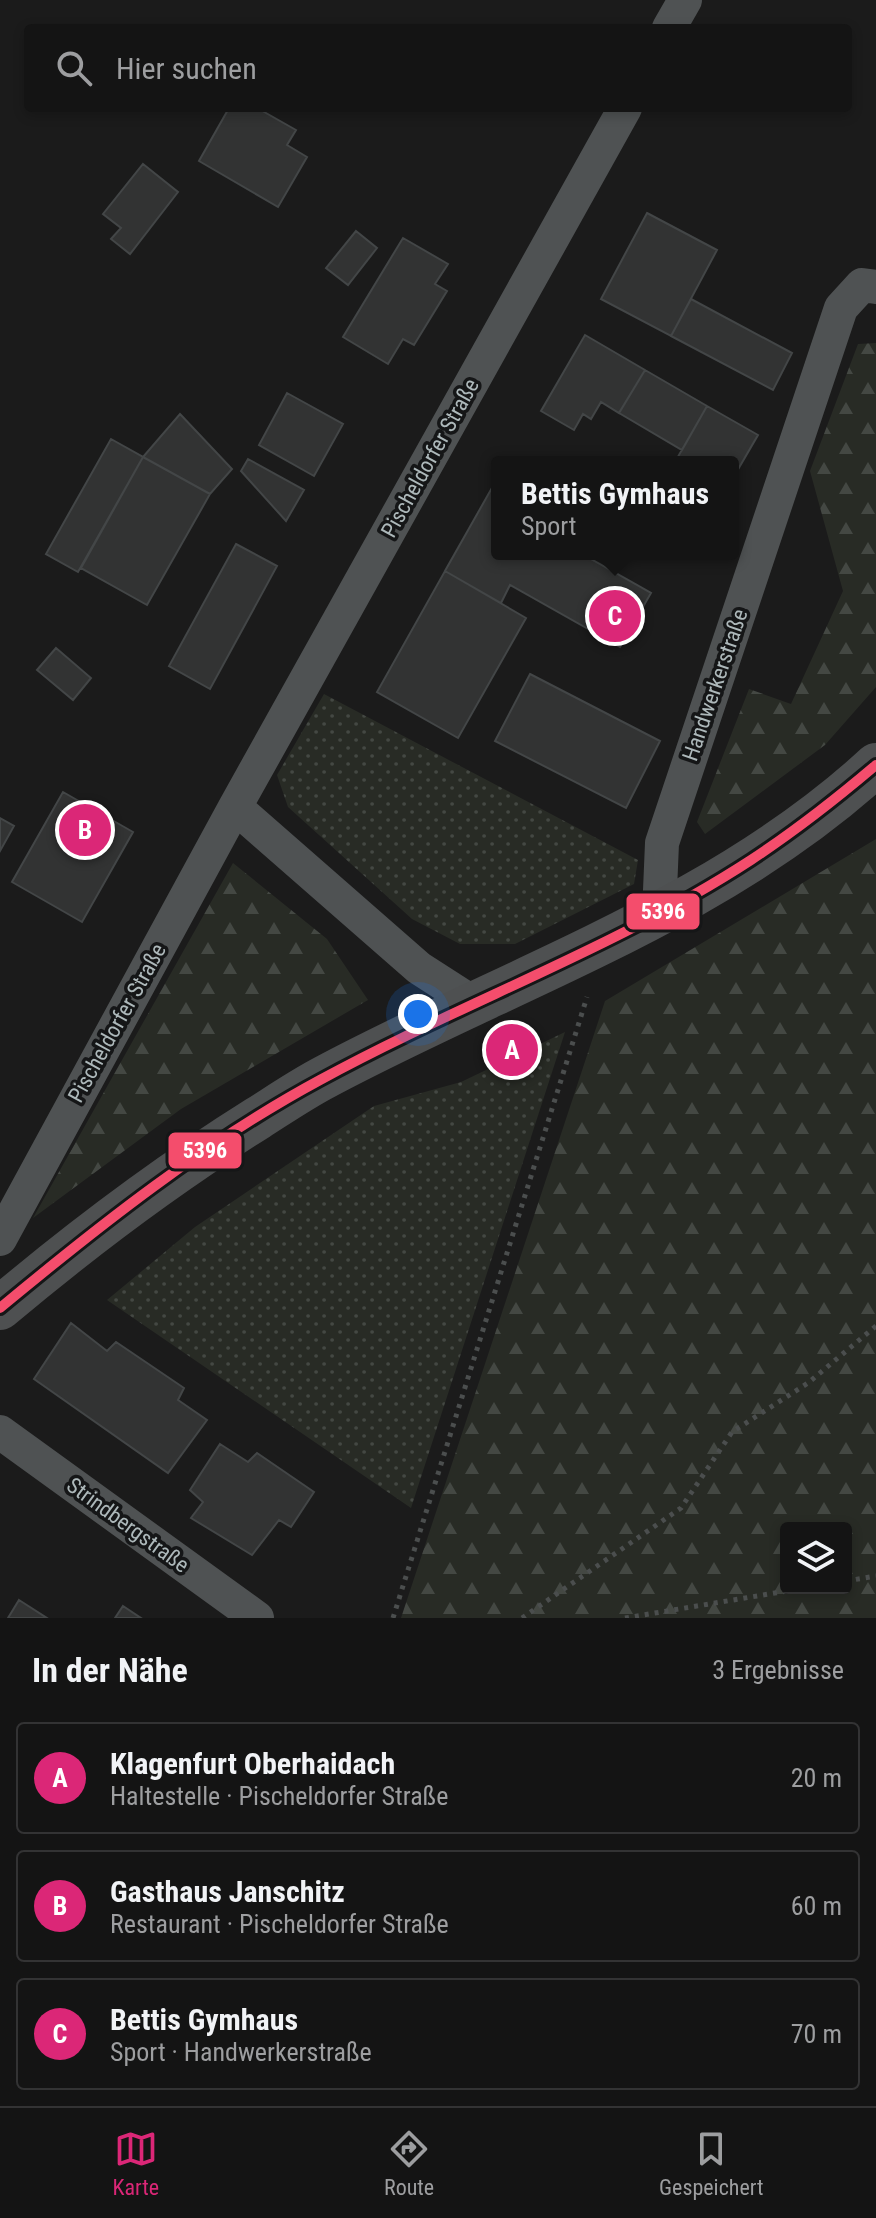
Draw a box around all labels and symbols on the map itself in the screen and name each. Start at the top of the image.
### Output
street label: Pischeldorfer Straße [376,374,484,542]
pin: C [589,586,641,646]
street label: Handwerkerstraße [677,606,753,764]
pin: B [59,800,111,860]
line badge: 5396 [625,892,701,931]
text: 5396 [641,899,685,924]
street label: Pischeldorfer Straße [63,939,171,1107]
your location [398,994,438,1034]
pin: A [486,1020,538,1080]
line badge: 5396 [167,1131,243,1170]
text: 5396 [183,1138,227,1163]
street label: Strindbergstraße [62,1472,194,1578]

